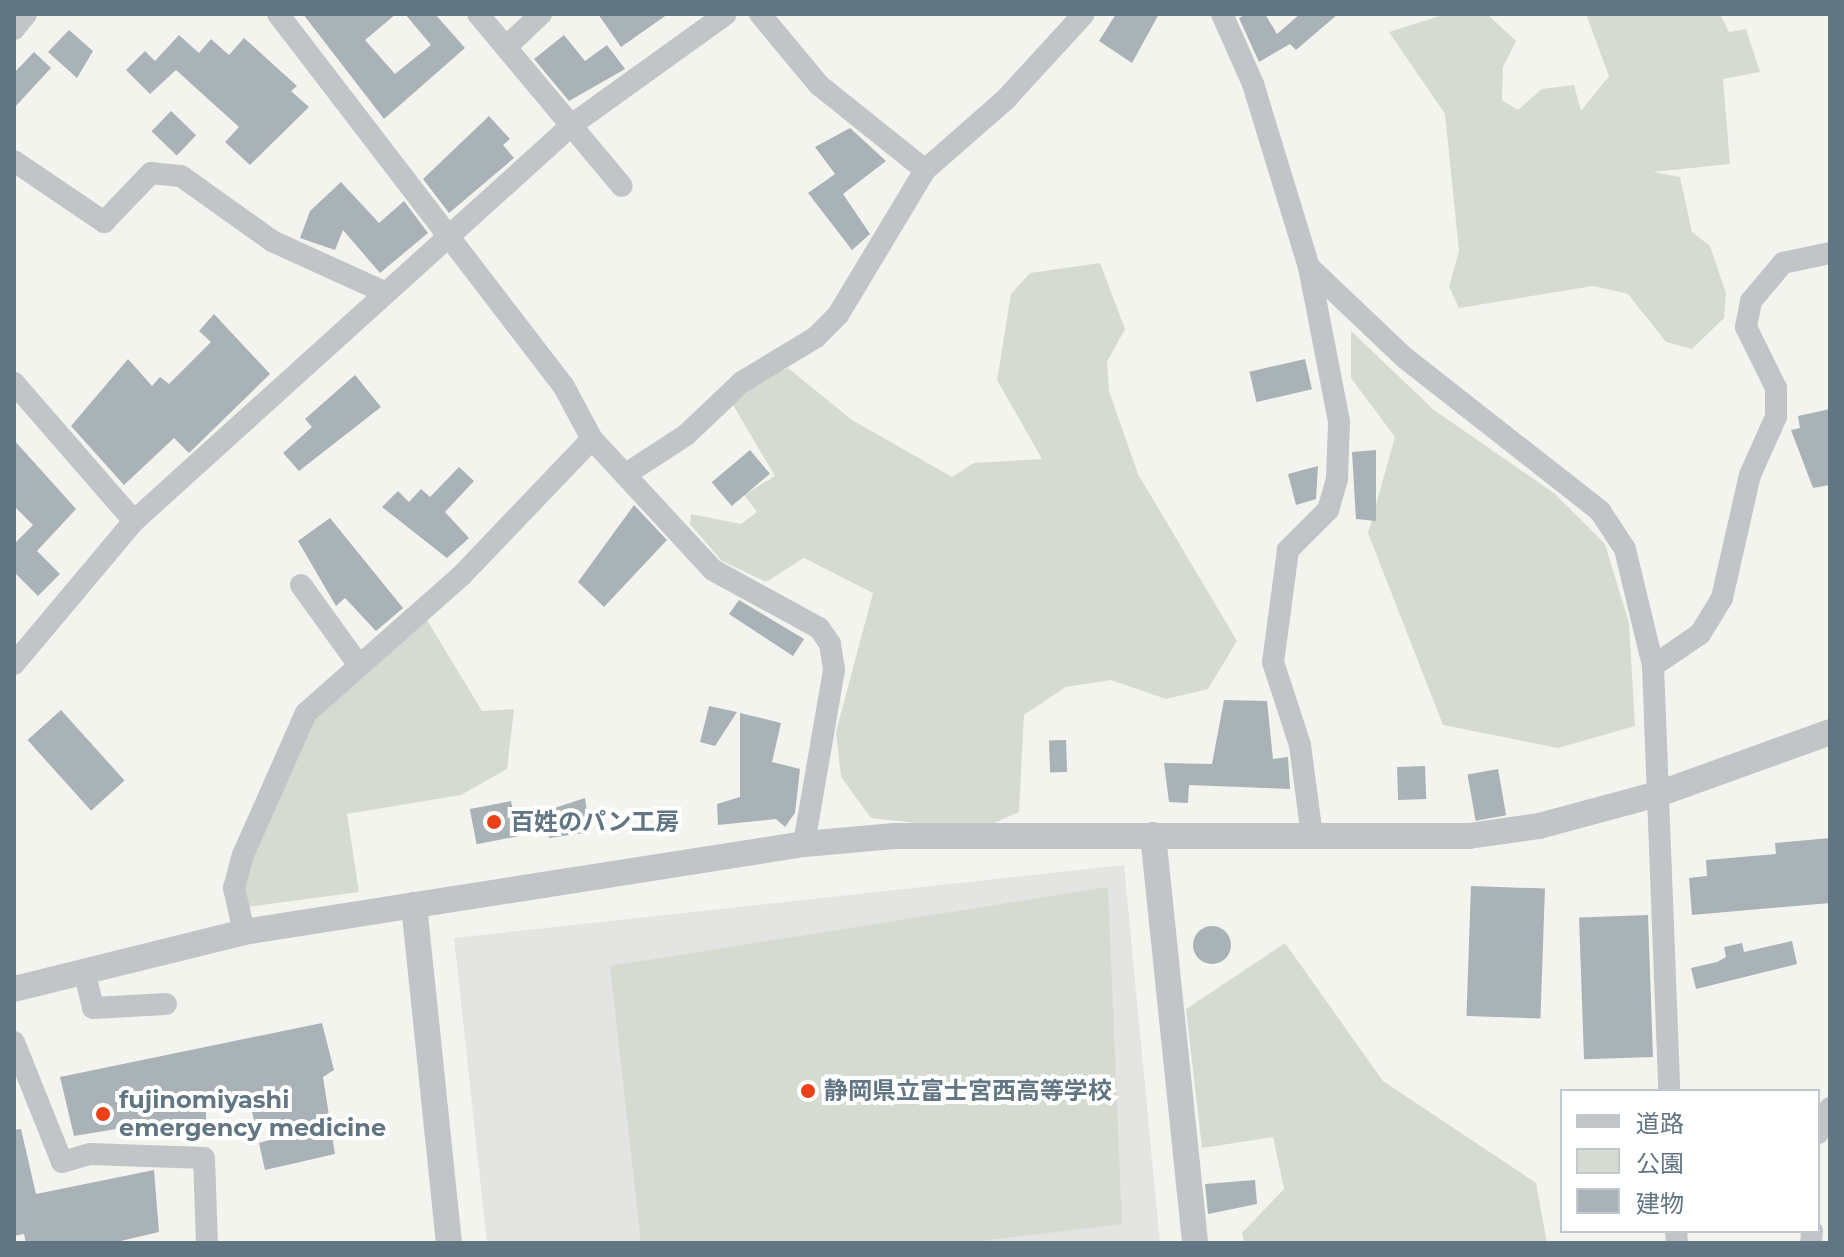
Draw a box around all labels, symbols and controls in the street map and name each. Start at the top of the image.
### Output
place label: 百姓のパン工房 [510,808,678,836]
marker: 百姓のパン工房 [485,813,503,831]
place label: 静岡県立富士宮西高等学校 [824,1077,1112,1105]
marker: 静岡県立富士宮西高等学校 [799,1082,817,1100]
place label: fujinomiyashi emergency medicine [119,1086,386,1142]
legend [1560,1089,1820,1233]
marker: fujinomiyashi emergency medicine [94,1105,112,1123]
text: 道路 [1636,1109,1684,1138]
text: 公園 [1636,1149,1684,1178]
text: 建物 [1636,1189,1684,1218]

